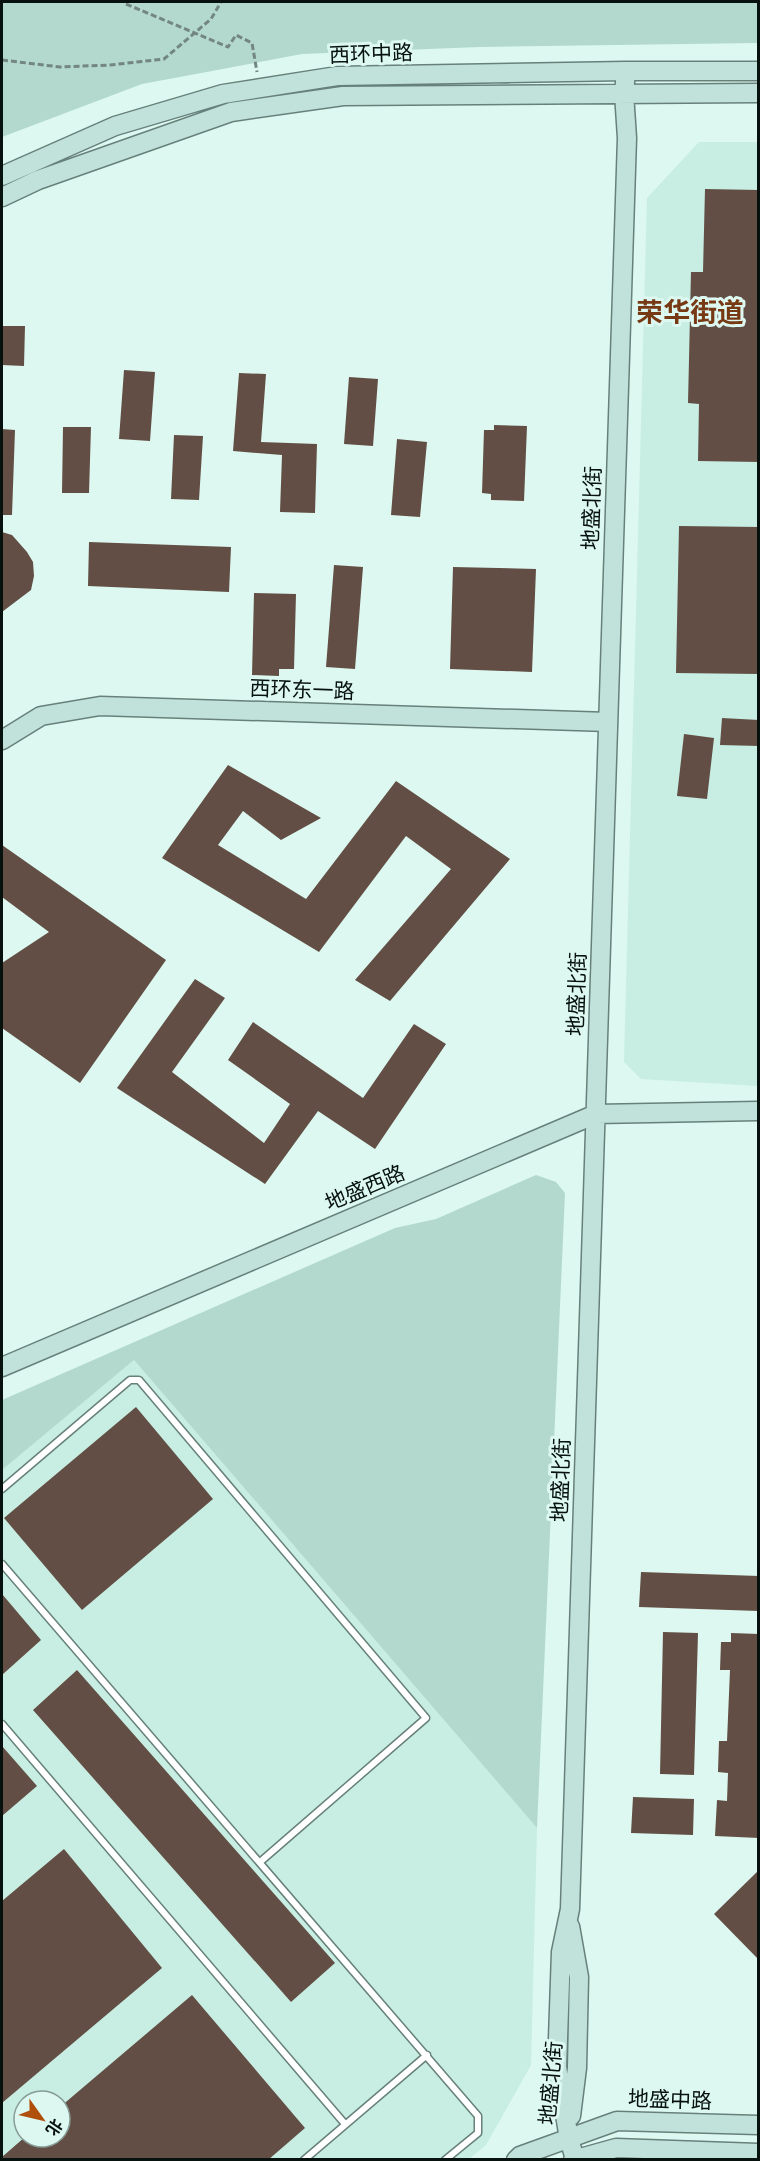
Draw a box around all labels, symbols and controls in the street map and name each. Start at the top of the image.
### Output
street label: 西环中路 [329,39,413,68]
district label: 荣华街道 [636,295,744,329]
street label: 地盛北街 [577,466,606,550]
street label: 西环东一路 [249,674,355,705]
street label: 地盛北街 [562,952,591,1036]
street label: 地盛西路 [321,1159,409,1216]
street label: 地盛北街 [546,1438,575,1522]
street label: 地盛北街 [533,2040,568,2126]
street label: 地盛中路 [628,2085,712,2114]
north arrow [12,2089,72,2149]
text: 北 [42,2115,67,2140]

